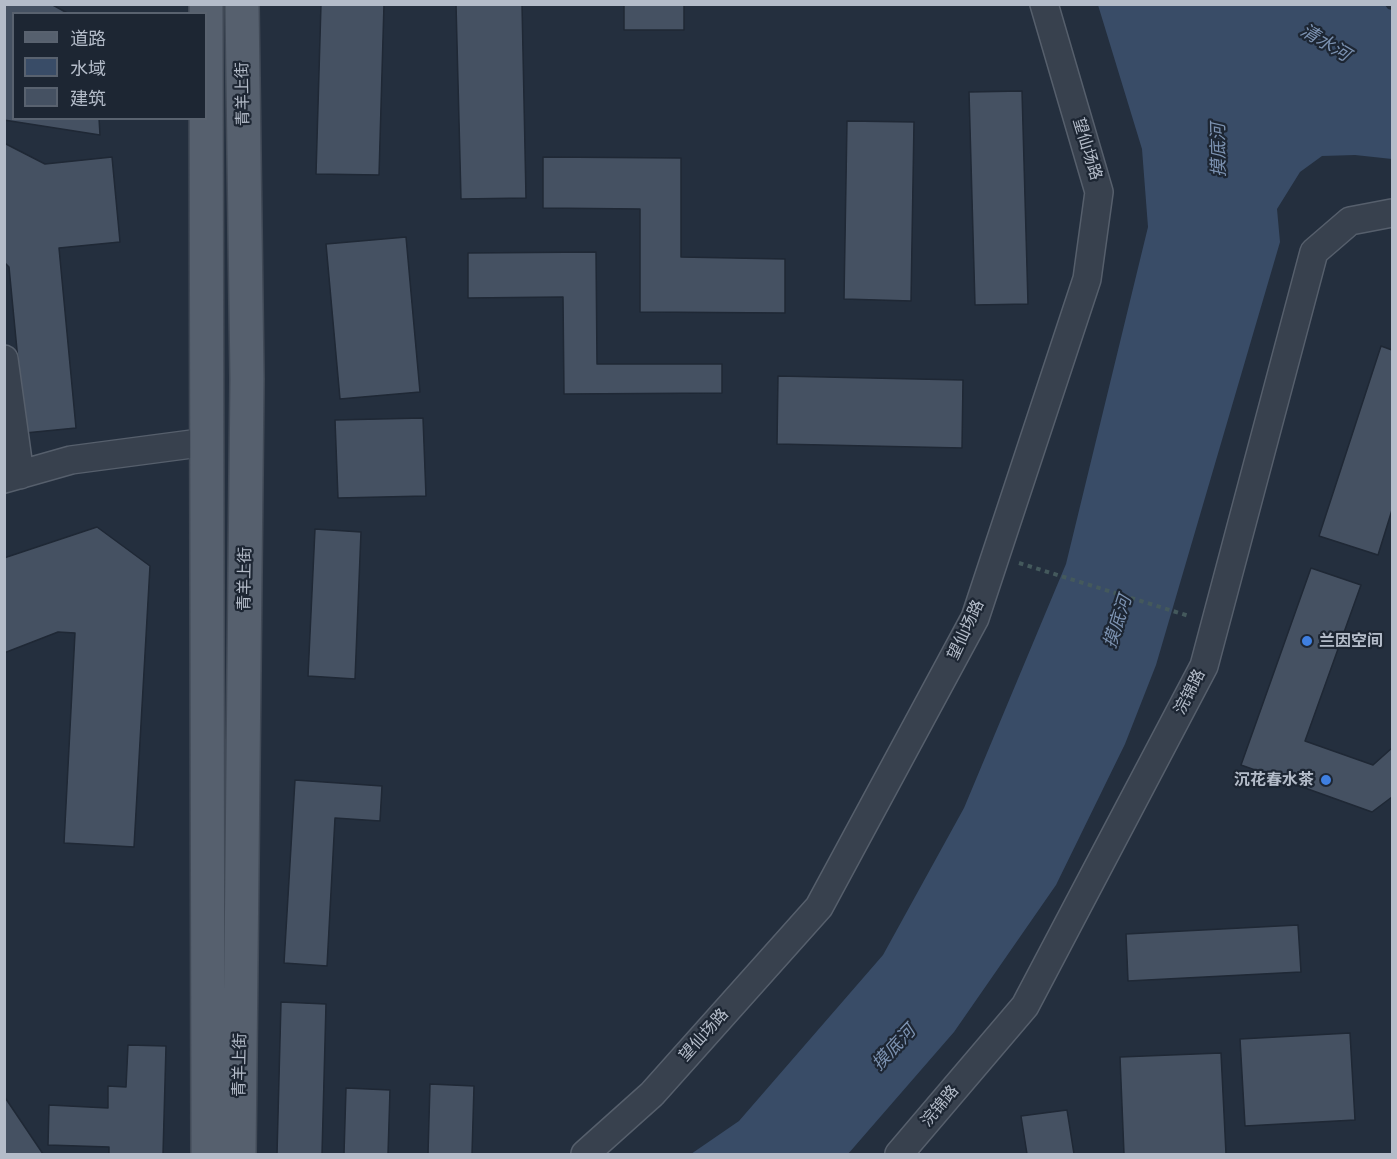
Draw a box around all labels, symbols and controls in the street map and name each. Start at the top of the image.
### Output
legend [12,12,207,120]
water label: 清水河 [1296,20,1354,66]
text: 道路 [70,28,106,50]
text: 水域 [70,58,106,80]
street label: 青羊上街 [233,62,253,126]
text: 建筑 [70,88,106,110]
street label: 望仙场路 [1068,116,1106,182]
water label: 摸底河 [1208,123,1230,177]
street label: 青羊上街 [235,547,255,611]
water label: 摸底河 [1099,593,1137,651]
street label: 望仙场路 [944,597,988,663]
place label: 兰因空间 [1319,631,1383,651]
marker: 兰因空间 [1300,634,1314,648]
street label: 浣锦路 [1171,666,1209,718]
place label: 沉花春水茶 [1234,770,1314,790]
marker: 沉花春水茶 [1319,773,1333,787]
street label: 望仙场路 [675,1005,733,1065]
water label: 摸底河 [868,1021,920,1075]
street label: 青羊上街 [230,1033,250,1097]
street label: 浣锦路 [917,1081,963,1131]

